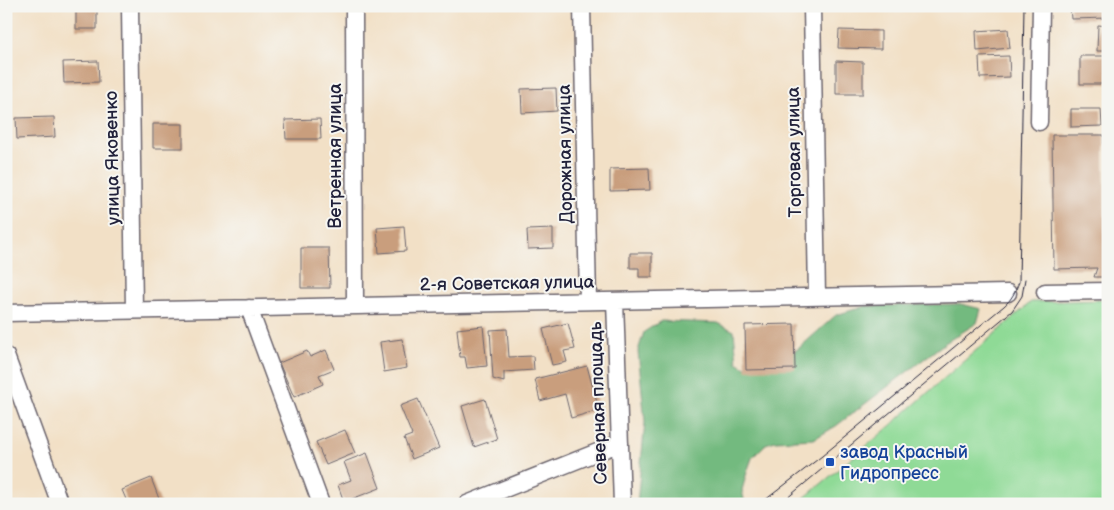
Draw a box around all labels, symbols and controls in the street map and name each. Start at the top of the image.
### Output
street label: Ветренная улица [325,83,346,229]
street label: Дорожная улица [554,84,577,224]
street label: Торговая улица [783,86,806,218]
street label: улица Яковенко [101,91,124,225]
street label: 2-я Советская улица [420,271,595,296]
street label: Северная площадь [585,321,612,485]
place label: завод Красный Гидропресс [840,442,968,484]
marker: завод Красный Гидропресс [824,456,836,468]

